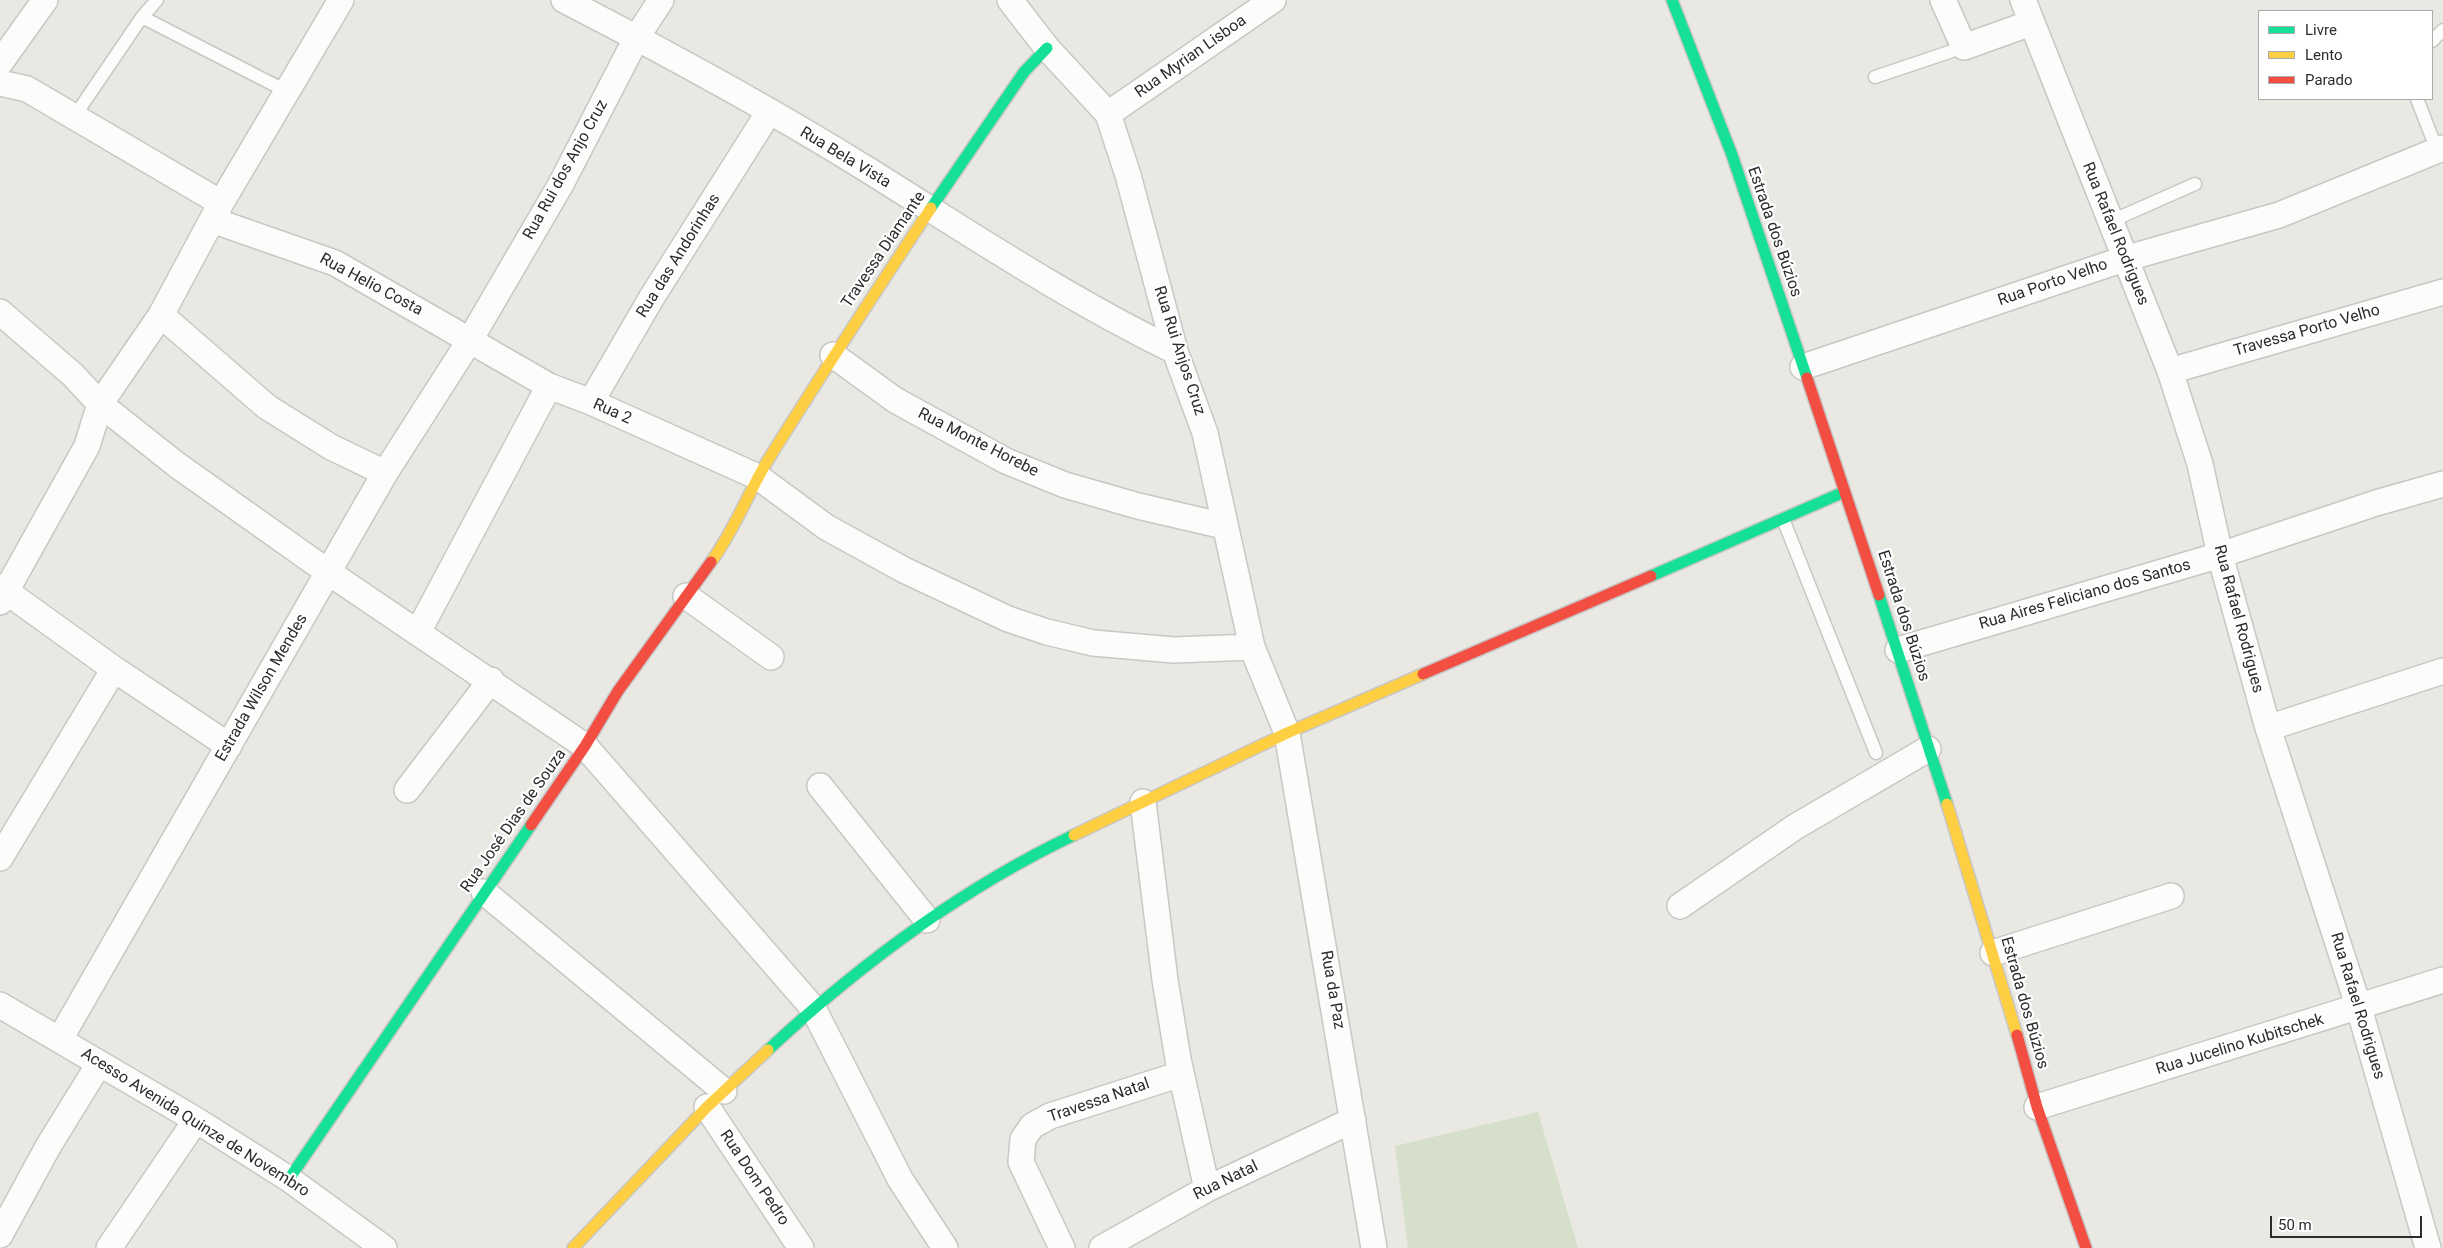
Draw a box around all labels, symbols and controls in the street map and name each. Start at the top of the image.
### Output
legend [2258,10,2433,100]
street label: Rua Myrian Lisboa [1132,11,1250,103]
text: Livre [2305,21,2337,39]
text: Lento [2305,46,2343,64]
text: Parado [2305,71,2353,89]
street label: Rua Rui dos Anjo Cruz [520,97,612,243]
street label: Rua Bela Vista [796,123,894,193]
street label: Rua Rafael Rodrigues [2078,160,2152,308]
street label: Estrada dos Búzios [1743,164,1805,300]
street label: Travessa Diamante [838,188,930,312]
street label: Rua das Andorinhas [633,190,725,322]
street label: Rua Helio Costa [316,250,426,320]
street label: Rua Porto Velho [1996,255,2110,311]
street label: Rua Rui Anjos Cruz [1149,284,1209,418]
street label: Travessa Porto Velho [2232,301,2382,361]
street label: Rua 2 [590,395,634,429]
street label: Rua Monte Horebe [915,404,1041,482]
street label: Rua Rafael Rodrigues [2209,543,2267,695]
street label: Estrada dos Búzios [1873,548,1933,684]
street label: Rua Aires Feliciano dos Santos [1977,556,2193,634]
street label: Estrada Wilson Mendes [212,611,312,765]
street label: Rua José Dias de Souza [457,745,571,897]
street label: Rua Rafael Rodrigues [2326,930,2388,1082]
street label: Estrada dos Búzios [1996,935,2052,1071]
street label: Rua da Paz [1316,949,1348,1031]
street label: Rua Jucelino Kubitschek [2154,1010,2326,1080]
street label: Acesso Avenida Quinze de Novembro [77,1044,313,1202]
street label: Travessa Natal [1046,1075,1152,1127]
street label: Rua Dom Pedro [715,1127,793,1229]
street label: Rua Natal [1191,1157,1261,1205]
scale bar [2273,1206,2426,1238]
text: 50 m [2278,1216,2312,1234]

